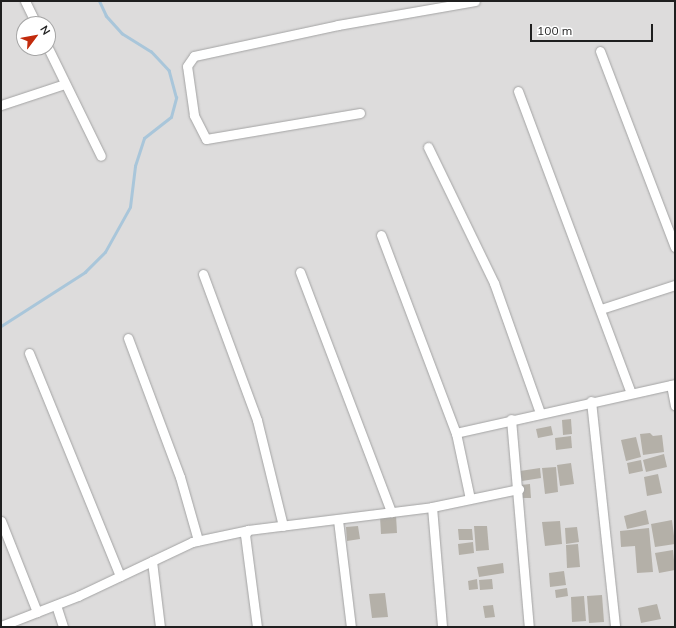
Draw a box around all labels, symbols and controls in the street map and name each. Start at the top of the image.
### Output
north arrow [16,16,56,56]
scale bar [532,16,655,42]
text: N [37,23,53,37]
text: 100 m [537,23,572,38]

